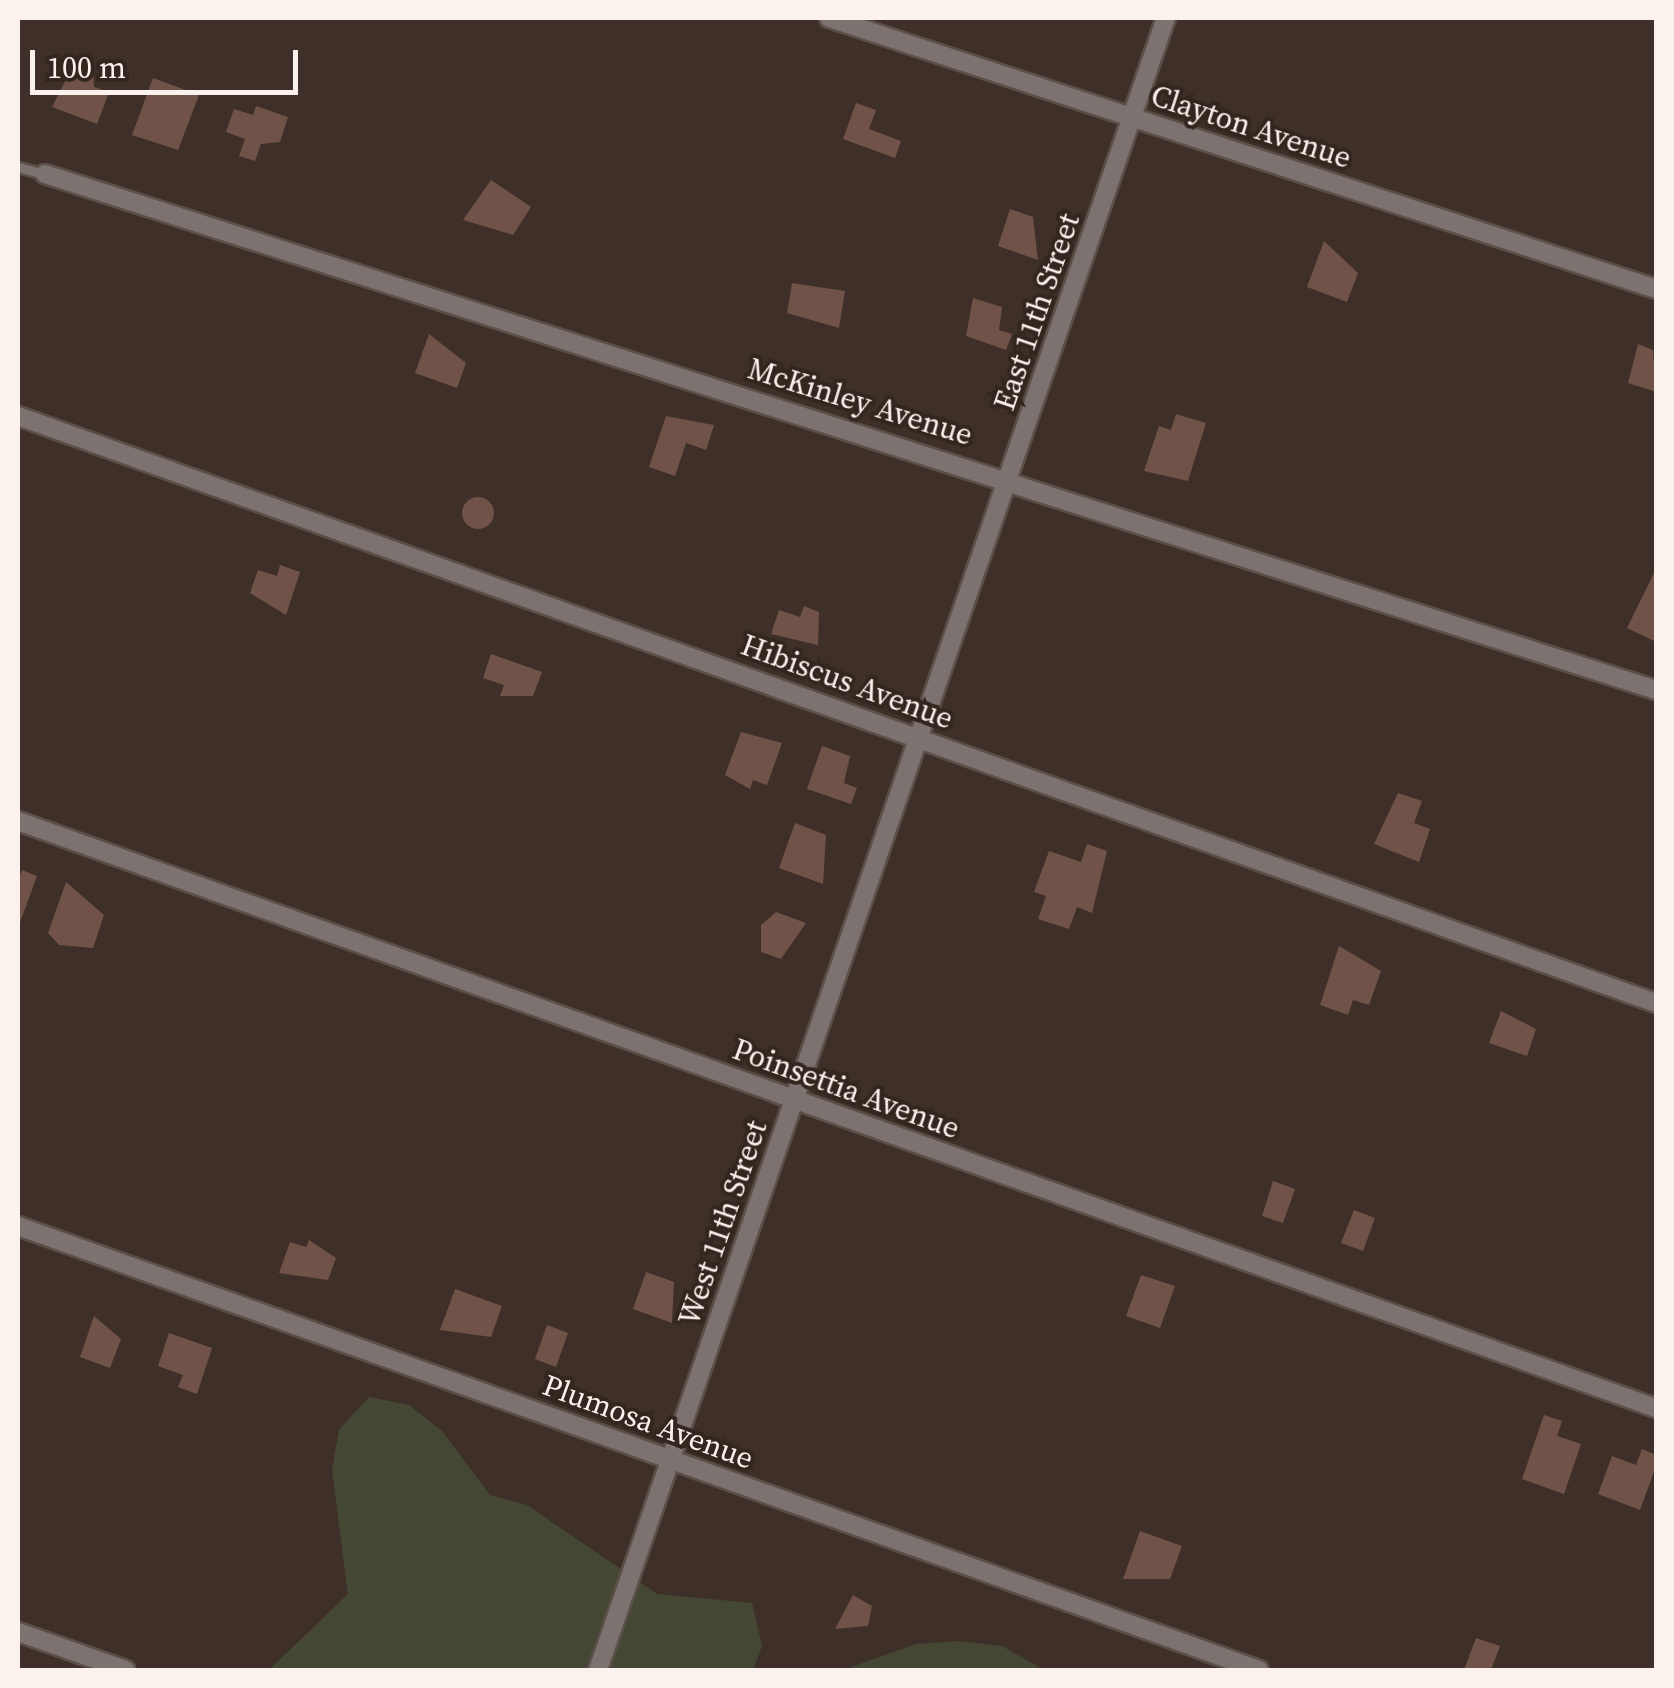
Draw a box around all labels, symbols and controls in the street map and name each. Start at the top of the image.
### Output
scale bar [35,30,302,92]
text: 100 m [47,47,126,88]
street label: Clayton Avenue [1146,78,1356,176]
street label: East 11th Street [987,209,1087,415]
street label: McKinley Avenue [743,351,977,453]
street label: Hibiscus Avenue [736,627,958,737]
street label: Poinsettia Avenue [728,1031,964,1147]
street label: West 11th Street [671,1116,775,1330]
street label: Plumosa Avenue [538,1367,758,1477]

